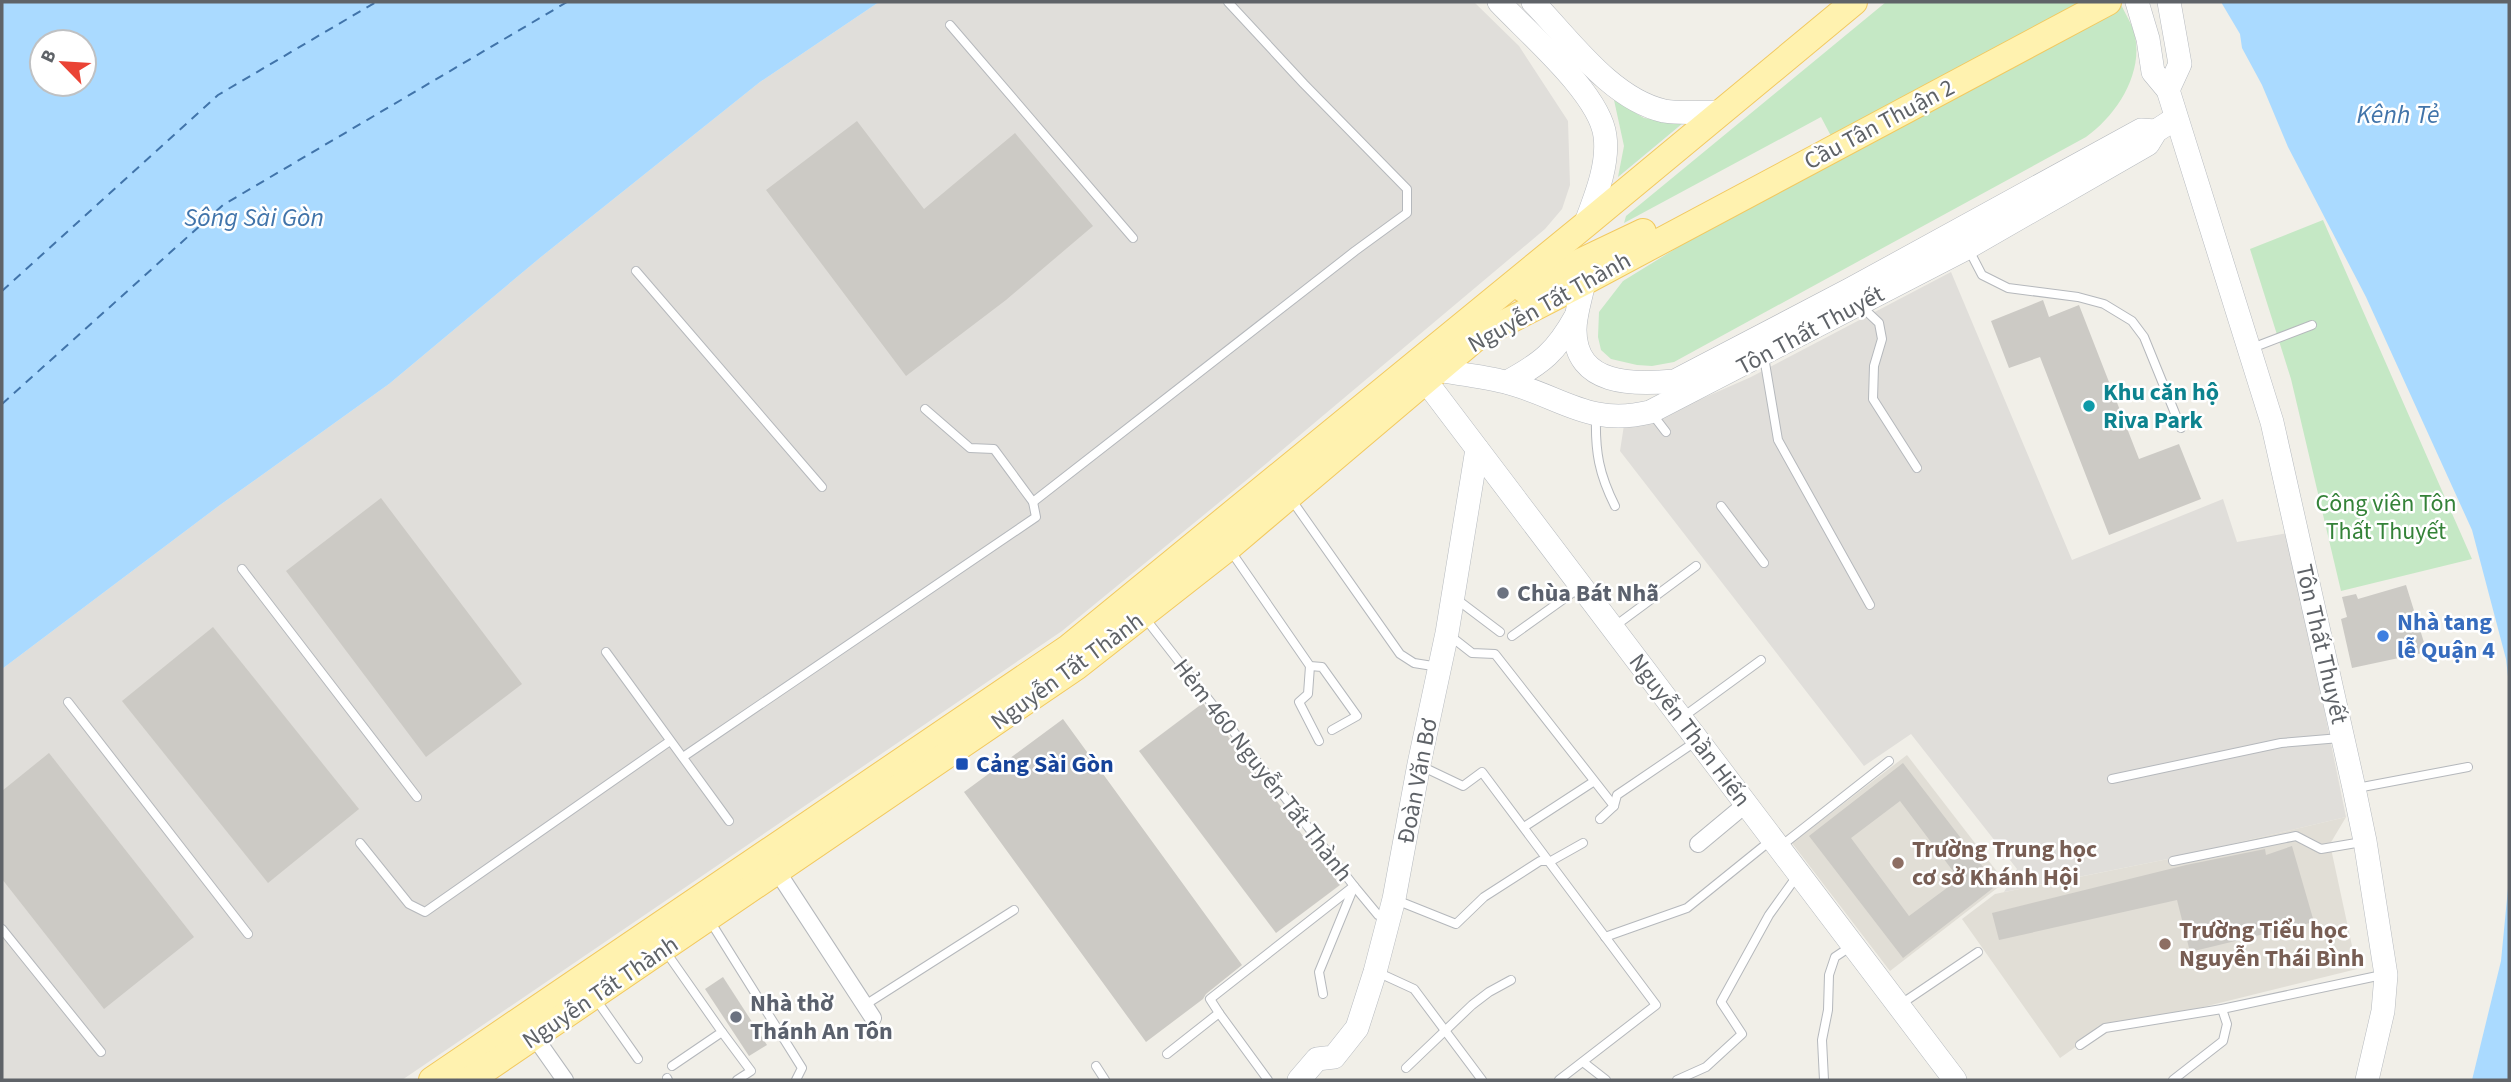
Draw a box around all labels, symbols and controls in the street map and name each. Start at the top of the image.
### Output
north arrow [28,28,98,98]
text: B [34,46,64,67]
street label: Cầu Tân Thuận 2 [1798,70,1961,179]
water label: Kênh Tẻ [2356,96,2440,133]
water label: Sông Sài Gòn [184,199,324,236]
street label: Nguyễn Tất Thành [1461,243,1637,362]
street label: Tôn Thất Thuyết [1730,277,1890,384]
place label: Khu căn hộ Riva Park [2103,375,2219,438]
marker: Khu căn hộ Riva Park [2081,398,2097,414]
park label: Công viên Tôn Thất Thuyết [2315,486,2457,549]
street label: Tôn Thất Thuyết [2286,561,2357,727]
place label: Chùa Bát Nhã [1517,576,1659,611]
marker: Chùa Bát Nhã [1495,585,1511,601]
street label: Nguyễn Tất Thành [984,604,1151,739]
place label: Nhà tang lễ Quận 4 [2397,605,2495,668]
marker: Nhà tang lễ Quận 4 [2375,628,2391,644]
street label: Nguyễn Thần Hiến [1620,646,1759,814]
street label: Hẻm 460 Nguyễn Tất Thành [1164,651,1361,889]
street label: Đoàn Văn Bơ [1388,715,1447,847]
place label: Cảng Sài Gòn [976,747,1114,782]
marker: Cảng Sài Gòn [954,756,970,772]
place label: Trường Trung học cơ sở Khánh Hội [1912,832,2097,895]
marker: Trường Trung học cơ sở Khánh Hội [1890,855,1906,871]
place label: Trường Tiểu học Nguyễn Thái Bình [2179,913,2364,976]
street label: Nguyễn Tất Thành [515,927,685,1058]
marker: Trường Tiểu học Nguyễn Thái Bình [2157,936,2173,952]
place label: Nhà thờ Thánh An Tôn [750,986,893,1049]
marker: Nhà thờ Thánh An Tôn [728,1009,744,1025]

